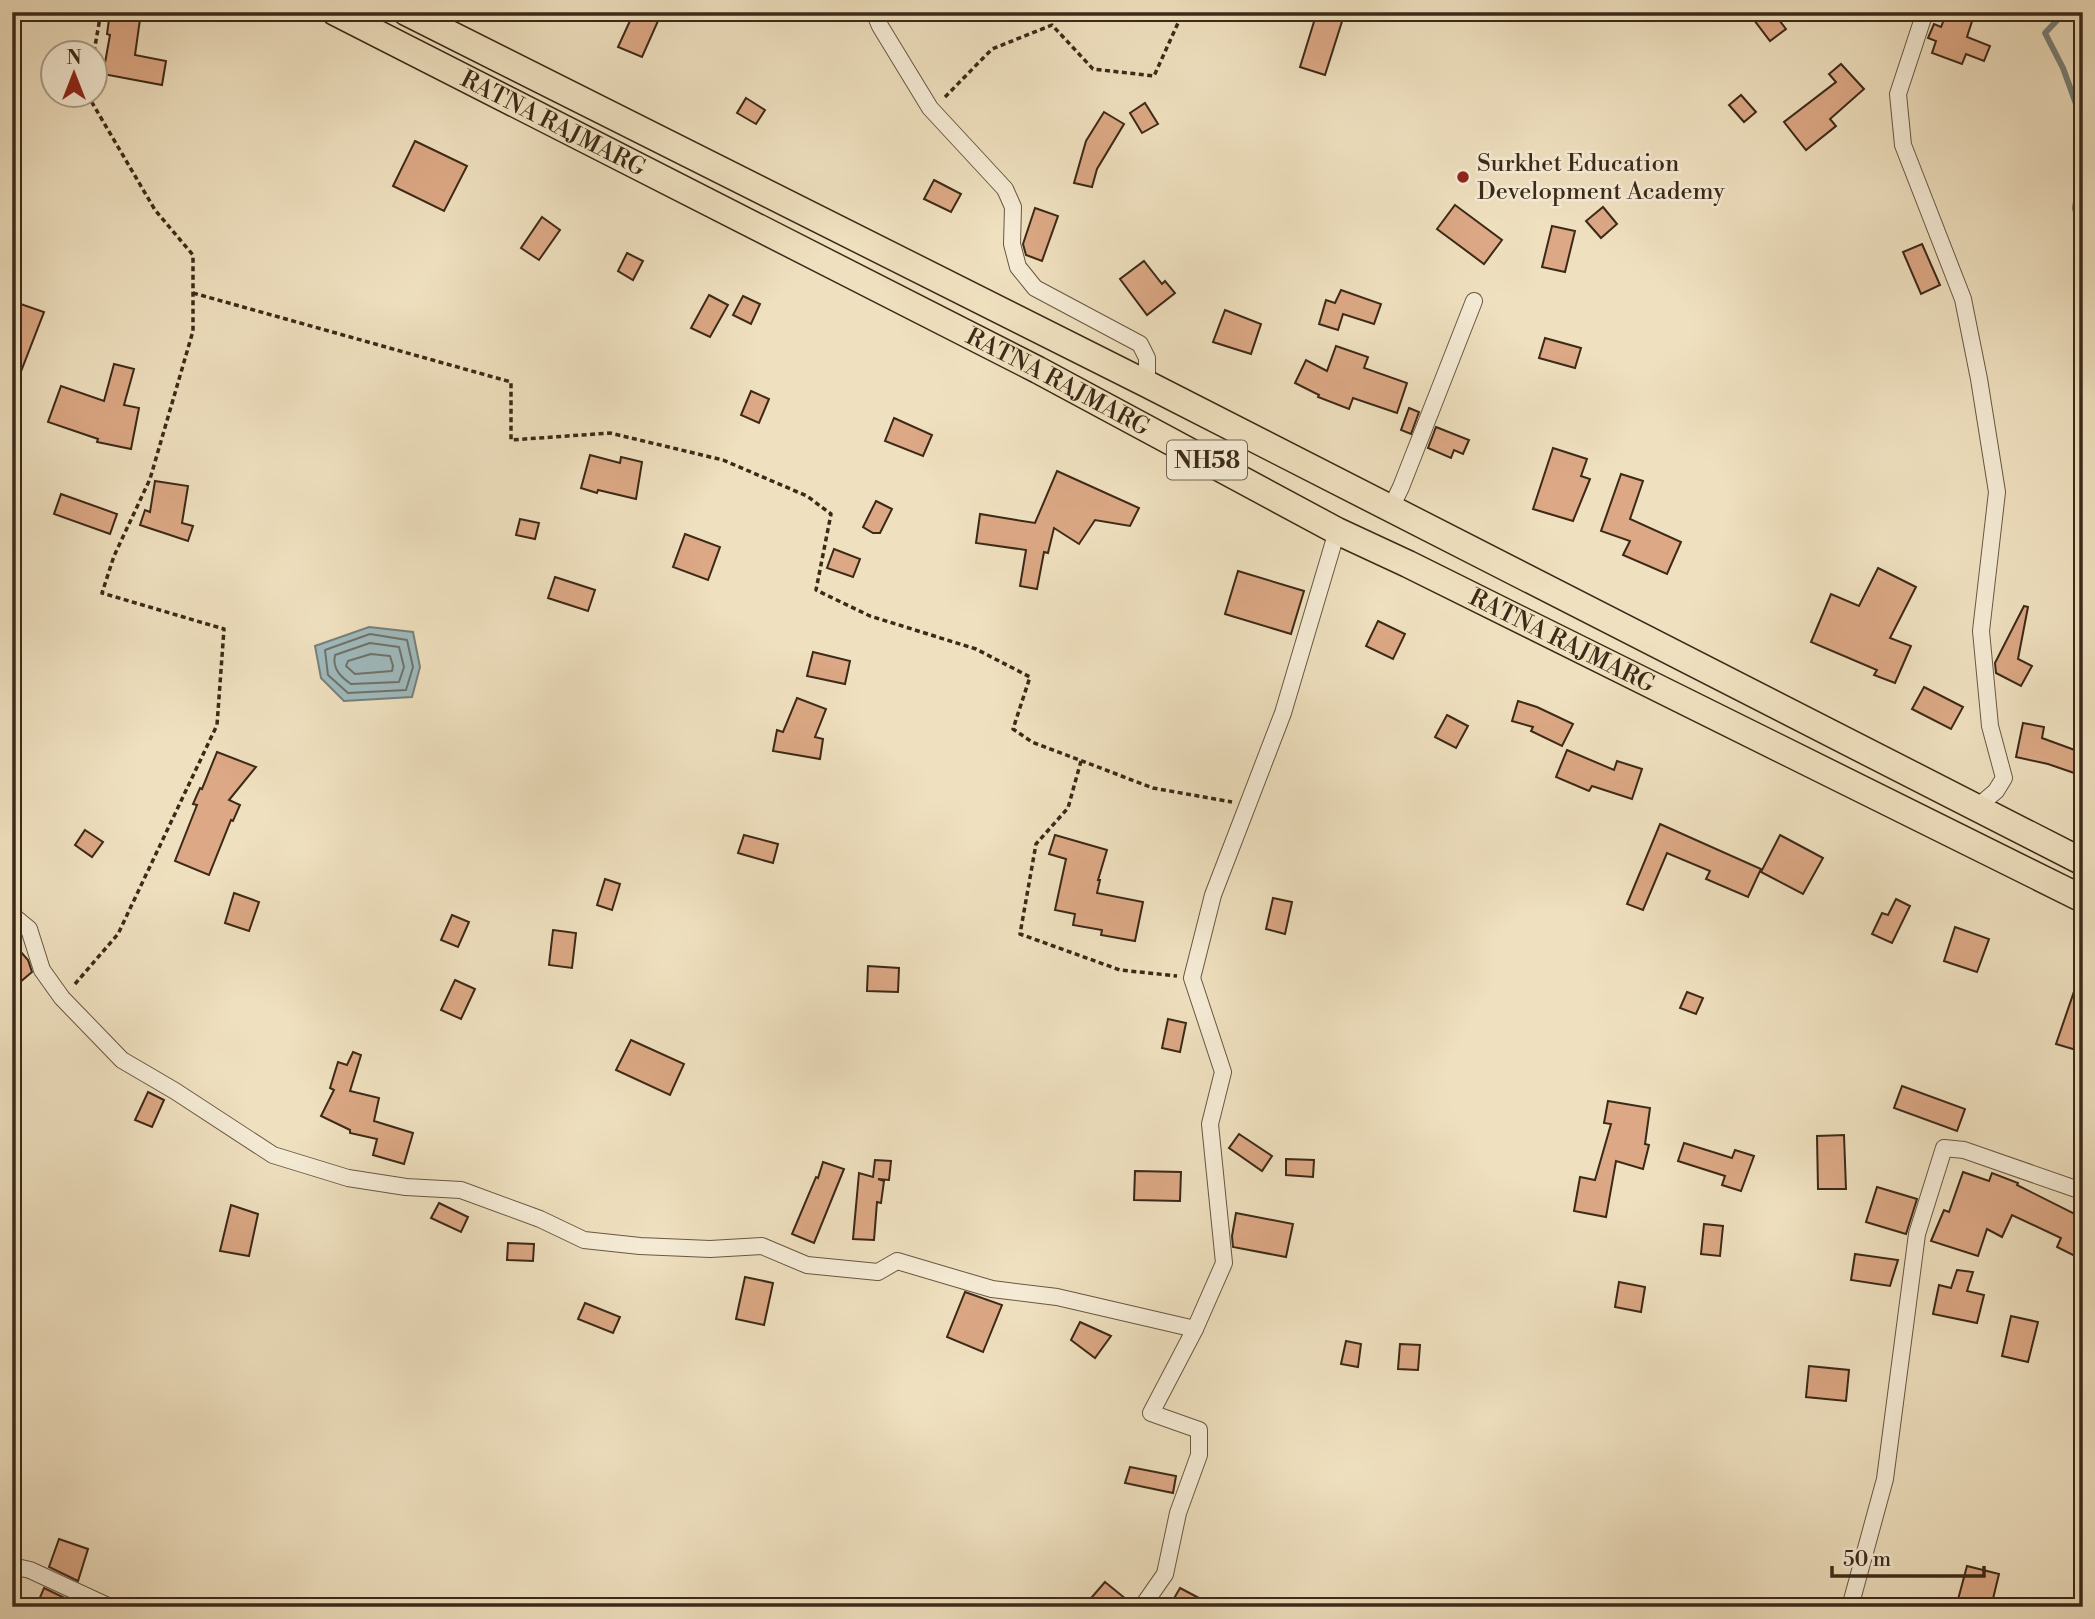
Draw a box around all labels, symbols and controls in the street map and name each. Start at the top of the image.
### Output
north arrow [38,38,108,108]
text: N [66,46,82,70]
street label: RATNA RAJMARG [455,65,651,184]
place label: Surkhet Education Development Academy [1477,149,1725,207]
marker: Surkhet Education Development Academy [1455,169,1471,185]
street label: RATNA RAJMARG [961,322,1155,443]
road number: NH58 [1167,440,1247,480]
street label: RATNA RAJMARG [1464,583,1660,700]
scale bar [1832,1535,1985,1579]
text: 50 m [1843,1547,1891,1573]

